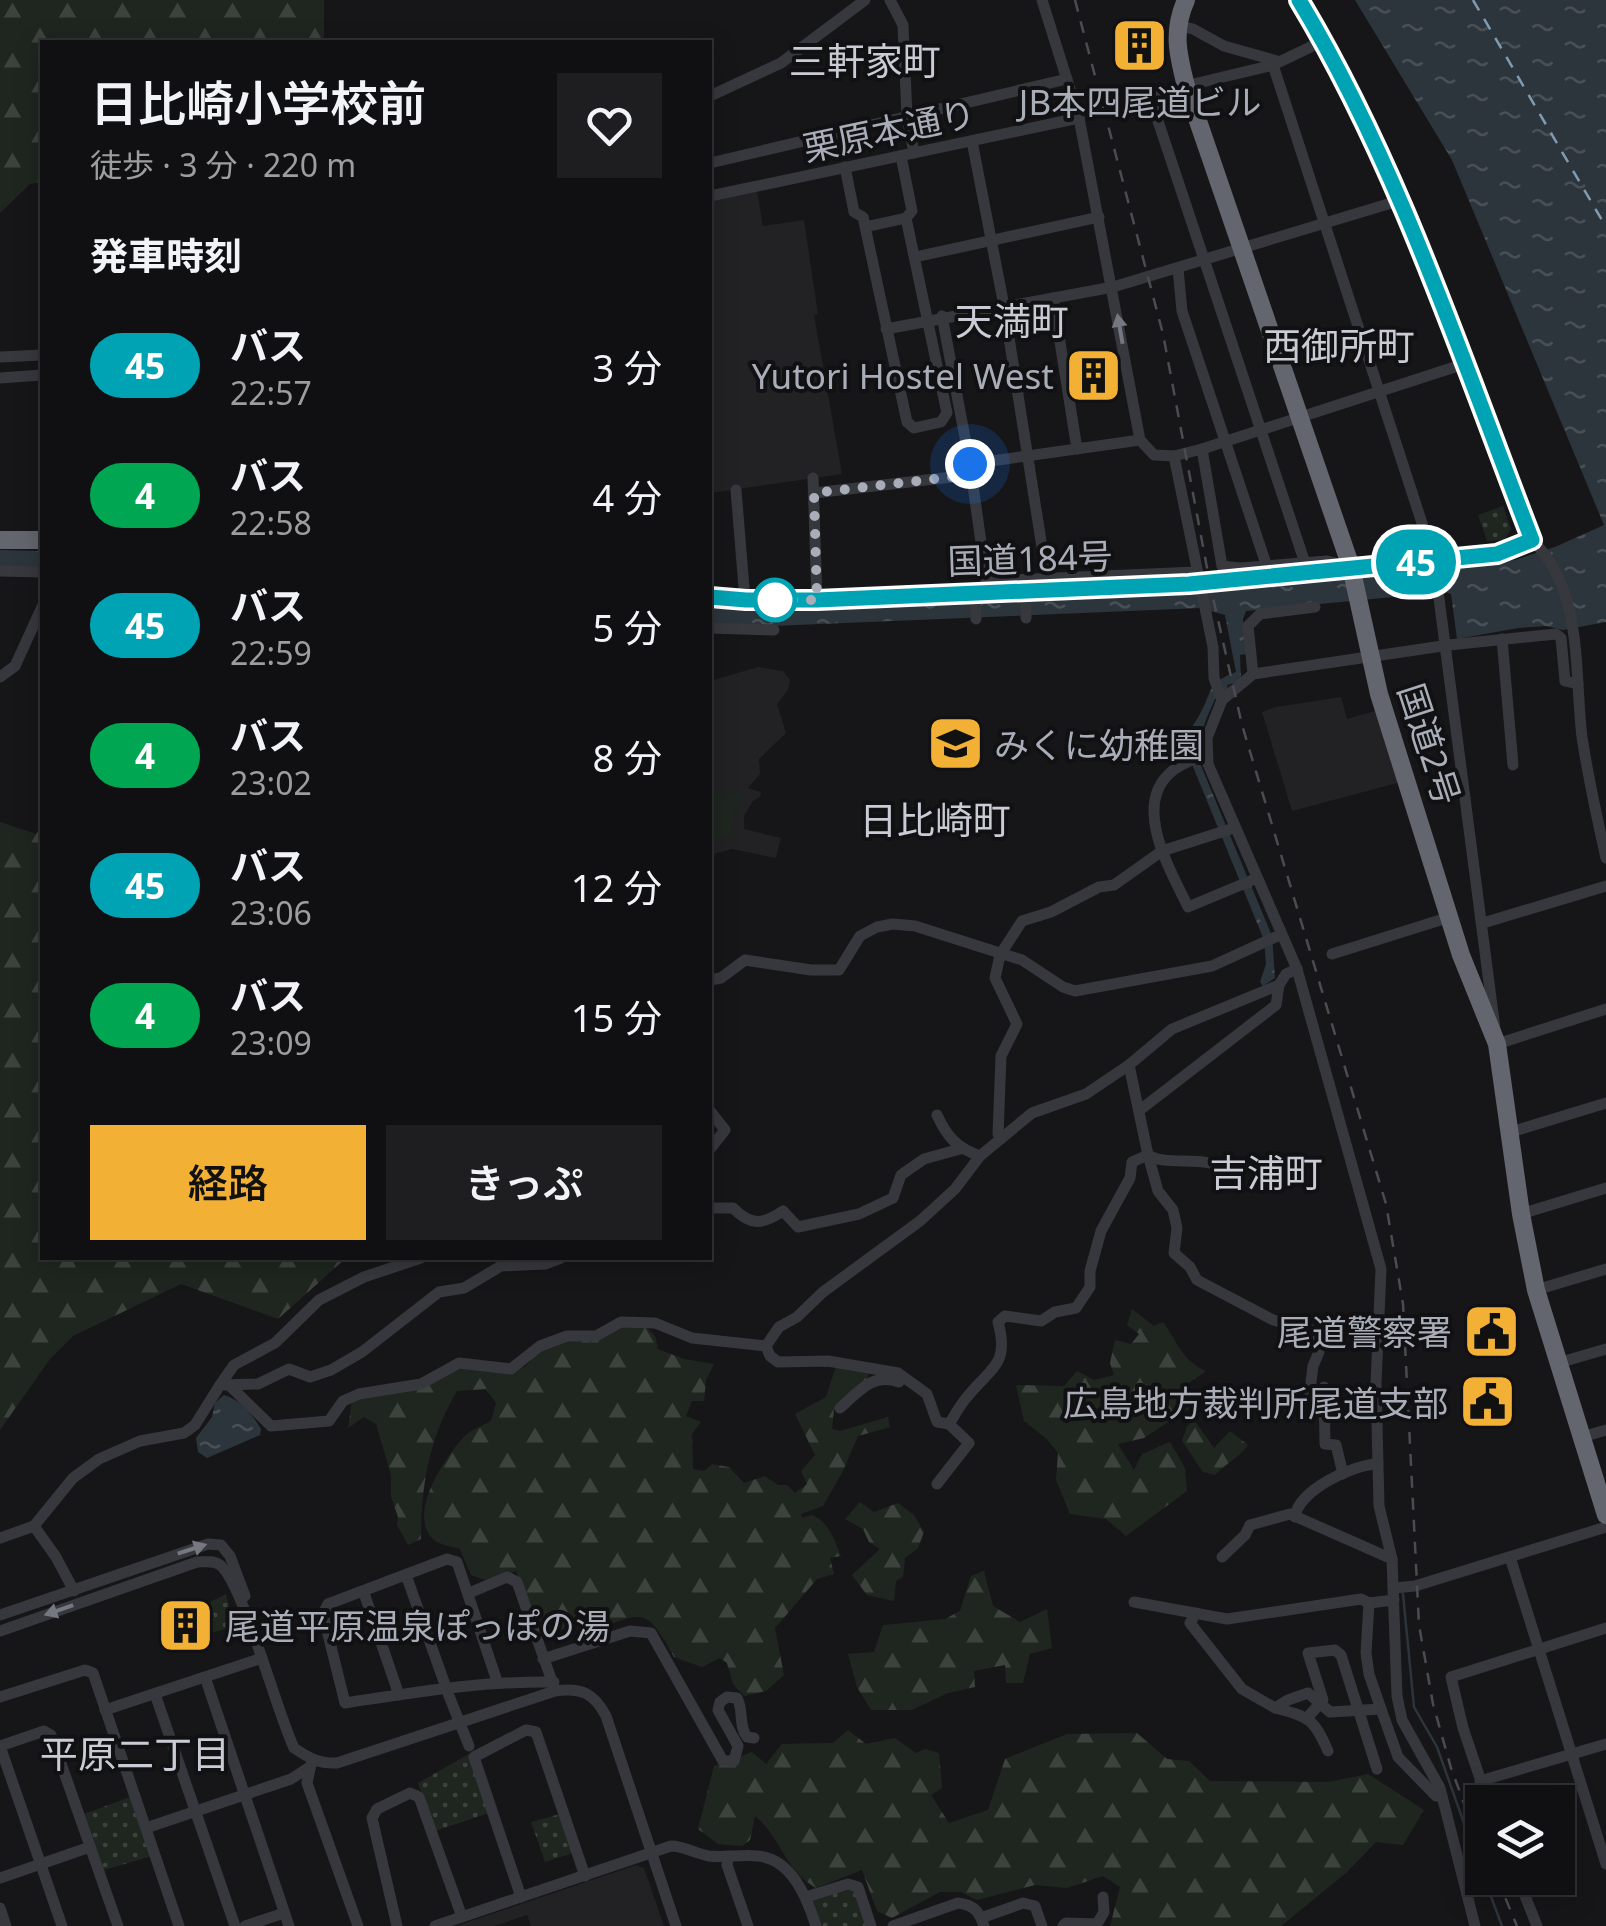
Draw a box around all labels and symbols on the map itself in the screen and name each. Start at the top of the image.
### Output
building icon: JB本四尾道ビル [1110,15,1170,75]
district label: 三軒家町 [789,34,941,86]
place label: JB本四尾道ビル [1016,78,1261,125]
street label: 栗原本通り [799,89,979,171]
district label: 天満町 [955,294,1069,346]
one-way arrow [1112,313,1127,345]
district label: 西御所町 [1263,319,1415,371]
building icon: Yutori Hostel West [1063,345,1123,405]
place label: Yutori Hostel West [752,352,1054,399]
your location [945,439,995,489]
line badge: 45 [1371,530,1461,594]
street label: 国道184号 [947,532,1113,584]
unlabelled marker [754,579,796,621]
street label: 国道2号 [1388,677,1472,811]
school or university icon: みくに幼稚園 [925,714,985,774]
place label: みくに幼稚園 [994,721,1204,768]
district label: 日比崎町 [859,793,1011,845]
district label: 吉浦町 [1209,1146,1323,1198]
public building icon: 尾道警察署 [1461,1301,1521,1361]
place label: 尾道警察署 [1277,1308,1452,1355]
public building icon: 広島地方裁判所尾道支部 [1457,1372,1517,1432]
place label: 広島地方裁判所尾道支部 [1063,1379,1448,1426]
one-way arrow [177,1541,207,1556]
building icon: 尾道平原温泉ぽっぽの湯 [156,1595,216,1655]
place label: 尾道平原温泉ぽっぽの湯 [225,1602,610,1649]
one-way arrow [44,1604,74,1619]
district label: 平原二丁目 [40,1727,230,1779]

